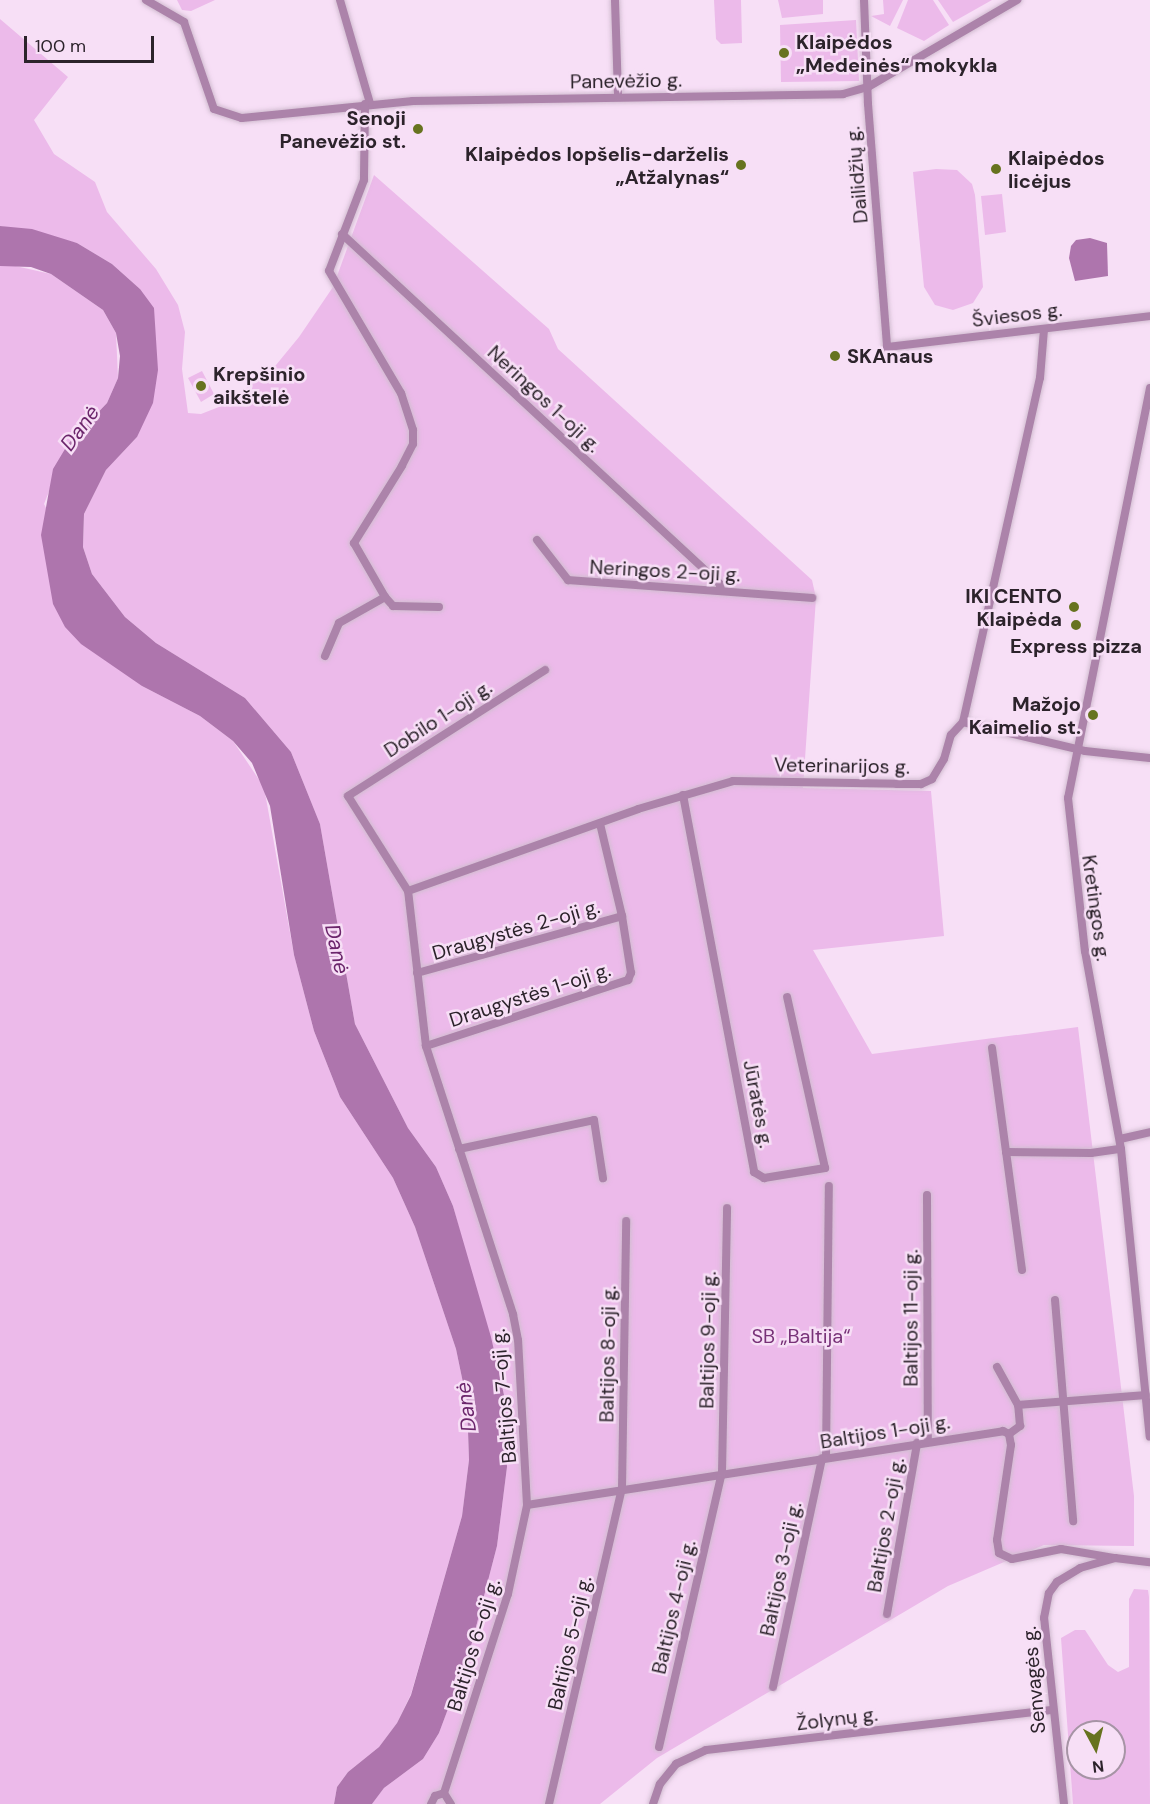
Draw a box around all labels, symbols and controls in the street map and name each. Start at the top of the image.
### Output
scale bar [27,24,158,62]
place label: Klaipėdos „Medeinės“ mokykla [796,30,998,77]
text: 100 m [35,34,86,58]
marker: Klaipėdos „Medeinės“ mokykla [777,46,791,60]
street label: Panevėžio g. [570,68,682,94]
place label: Senoji Panevėžio st. [280,106,406,153]
marker: Senoji Panevėžio st. [411,122,425,136]
street label: Dailidžių g. [841,126,873,224]
place label: Klaipėdos lopšelis-darželis „Atžalynas“ [465,142,729,189]
place label: Klaipėdos licėjus [1008,146,1105,193]
marker: Klaipėdos lopšelis-darželis „Atžalynas“ [734,158,748,172]
marker: Klaipėdos licėjus [989,162,1003,176]
street label: Šviesos g. [971,298,1063,332]
street label: Neringos 1-oji g. [482,340,606,458]
place label: SKAnaus [847,344,933,368]
marker: SKAnaus [828,349,842,363]
place label: Krepšinio aikštelė [213,362,305,409]
marker: Krepšinio aikštelė [194,379,208,393]
water label: Danė [55,400,105,456]
street label: Neringos 2-oji g. [589,555,741,587]
place label: IKI CENTO Klaipėda [965,584,1062,631]
marker: IKI CENTO Klaipėda [1067,600,1081,614]
marker: Express pizza [1069,618,1083,632]
place label: Express pizza [1010,634,1142,658]
street label: Dobilo 1-oji g. [380,675,496,763]
place label: Mažojo Kaimelio st. [969,692,1081,739]
marker: Mažojo Kaimelio st. [1086,708,1100,722]
street label: Veterinarijos g. [774,753,910,779]
street label: Kretingos g. [1077,853,1115,963]
street label: Draugystės 2-oji g. [429,895,603,965]
water label: Danė [319,922,355,976]
street label: Draugystės 1-oji g. [446,958,614,1032]
street label: Jūratės g. [738,1058,778,1150]
street label: Baltijos 11-oji g. [899,1249,923,1387]
street label: Baltijos 9-oji g. [695,1271,721,1409]
street label: Baltijos 8-oji g. [595,1285,621,1423]
park label: SB „Baltija“ [751,1324,851,1348]
street label: Baltijos 7-oji g. [486,1328,522,1464]
water label: Danė [450,1381,482,1433]
street label: Baltijos 1-oji g. [818,1410,952,1454]
street label: Baltijos 2-oji g. [862,1456,910,1594]
street label: Baltijos 3-oji g. [755,1500,807,1638]
street label: Baltijos 4-oji g. [647,1538,701,1676]
street label: Baltijos 5-oji g. [543,1574,597,1712]
street label: Baltijos 6-oji g. [442,1576,506,1714]
street label: Senvagės g. [1017,1625,1051,1735]
street label: Žolynų g. [795,1702,879,1736]
north arrow [1066,1720,1126,1780]
text: N [1091,1755,1105,1778]

